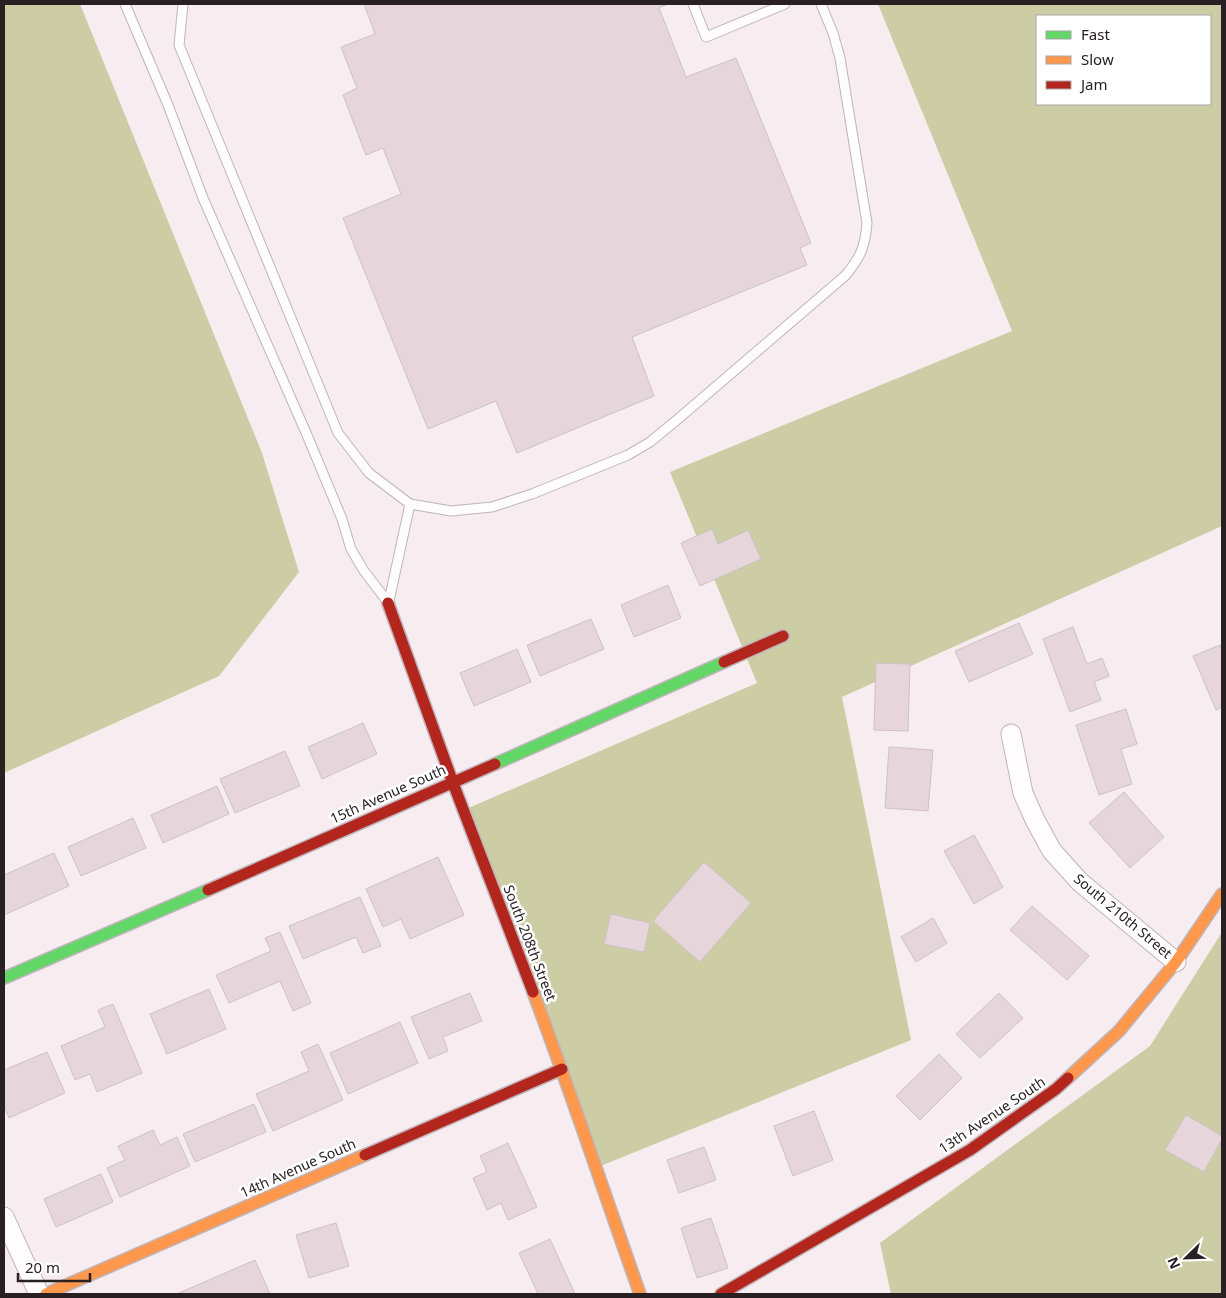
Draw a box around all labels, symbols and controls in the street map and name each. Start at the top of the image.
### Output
legend [1036,15,1211,105]
text: Fast [1081,24,1110,44]
text: Slow [1081,49,1114,69]
text: Jam [1079,74,1108,94]
street label: 15th Avenue South [327,760,449,828]
street label: South 210th Street [1070,869,1176,962]
street label: South 208th Street [500,882,561,1003]
street label: 13th Avenue South [935,1072,1049,1157]
street label: 14th Avenue South [237,1134,359,1202]
north arrow [1161,1233,1211,1283]
scale bar [18,1250,90,1282]
text: N [1163,1254,1185,1272]
text: 20 m [25,1257,60,1277]

